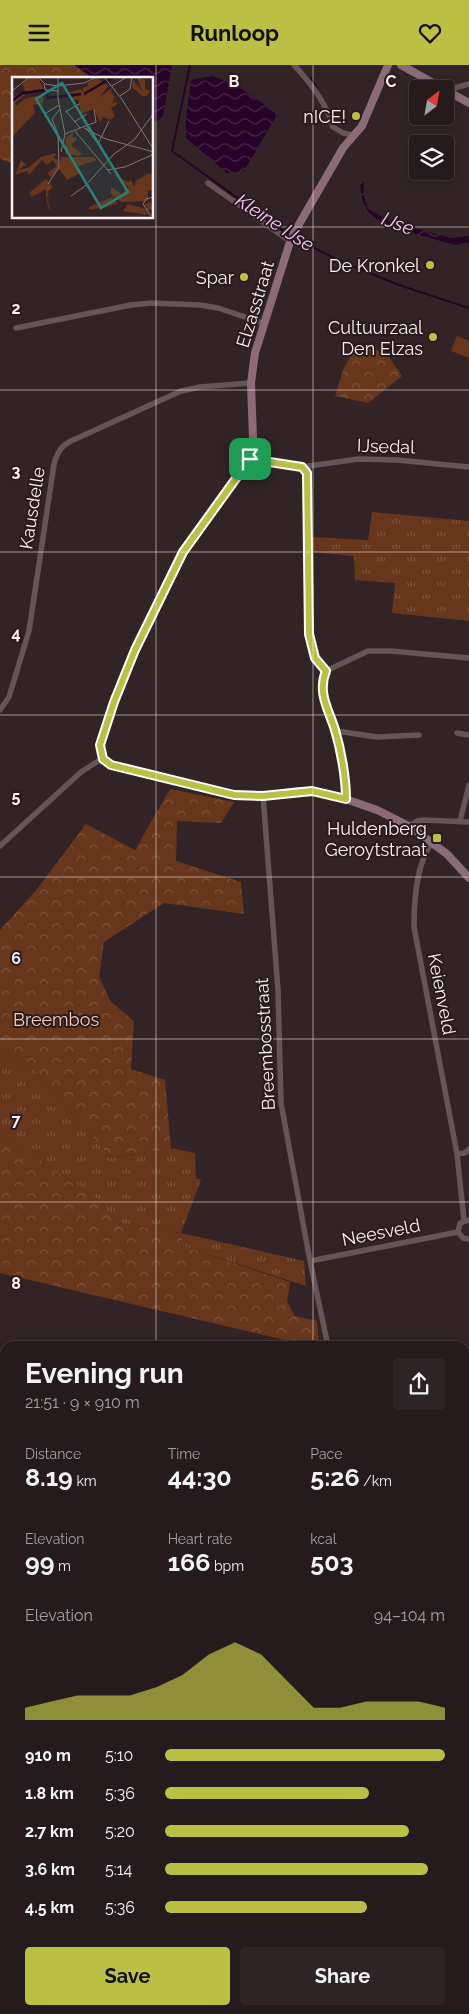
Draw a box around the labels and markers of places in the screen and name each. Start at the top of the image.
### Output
place label: nICE! [303,106,346,127]
marker: nICE! [350,110,362,122]
place label: De Kronkel [329,255,420,276]
marker: De Kronkel [424,259,436,271]
place label: Spar [196,267,235,288]
marker: Spar [238,271,250,283]
place label: Cultuurzaal Den Elzas [328,317,423,359]
marker: Cultuurzaal Den Elzas [427,331,439,343]
pin [229,438,271,480]
place label: Huldenberg Geroytstraat [325,818,427,860]
marker: Huldenberg Geroytstraat [431,832,443,844]

